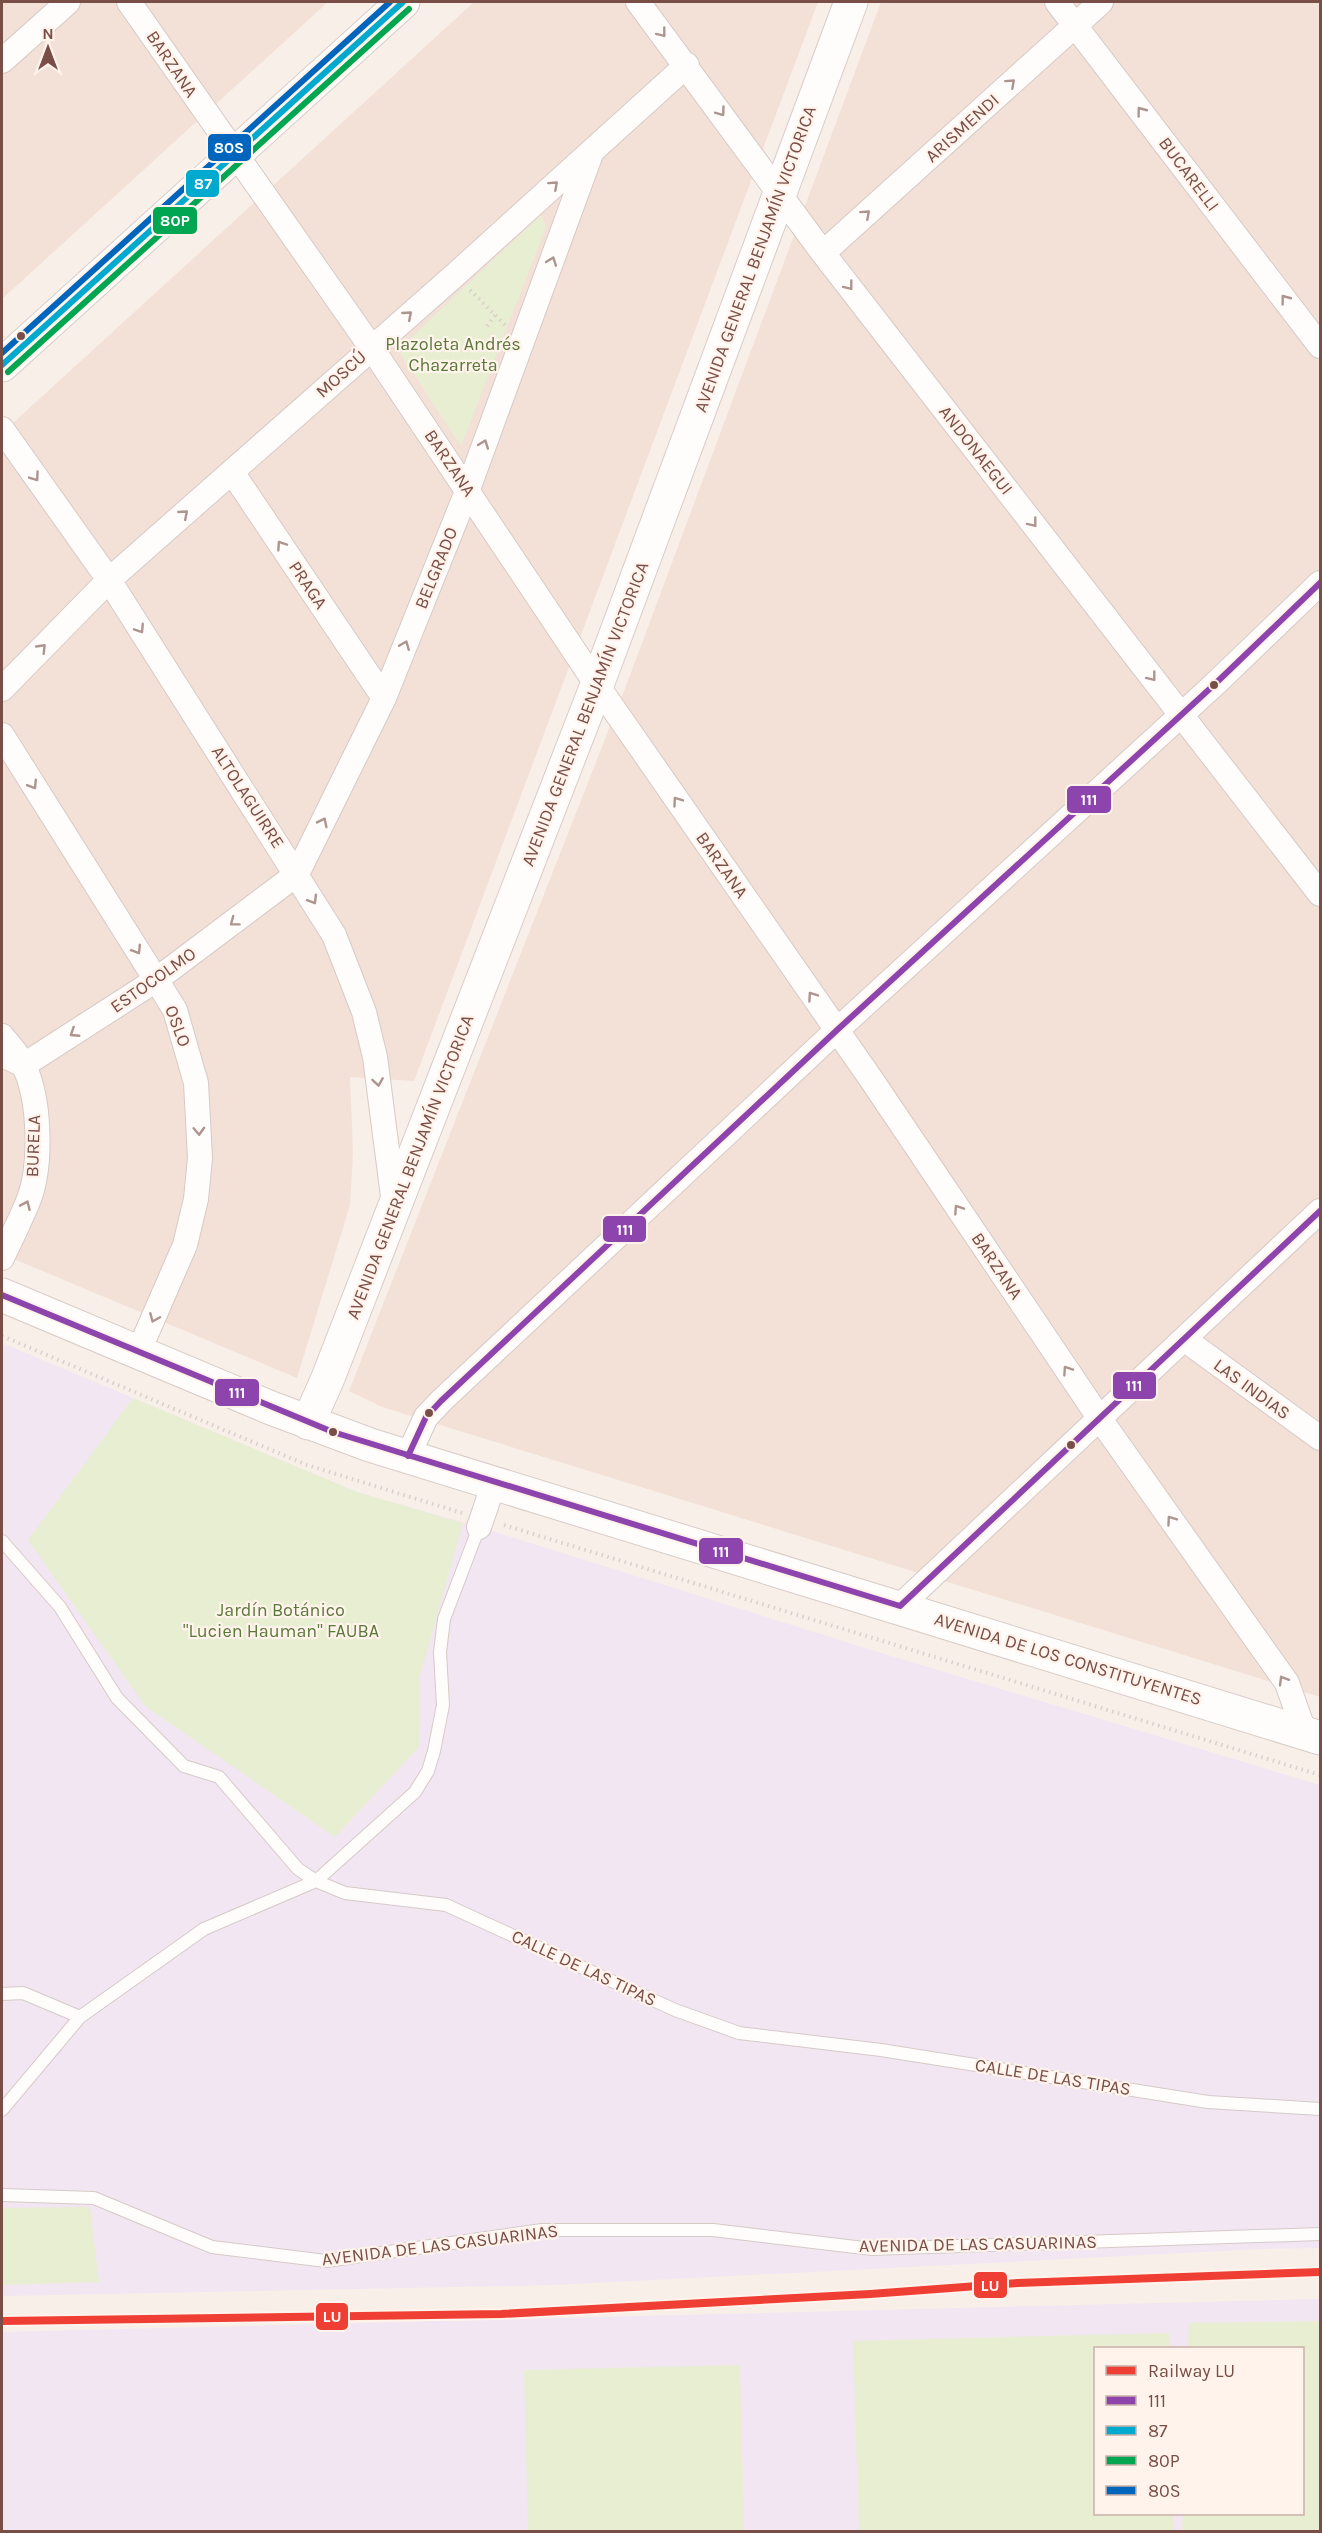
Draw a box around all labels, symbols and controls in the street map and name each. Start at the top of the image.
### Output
north arrow [18,18,78,78]
text: N [42,24,54,43]
street label: BARZANA [142,26,202,102]
one-way arrow [655,26,666,37]
one-way arrow [1004,79,1015,90]
street label: ARISMENDI [920,89,1004,167]
street label: AVENIDA GENERAL BENJAMÍN VICTORICA [688,102,821,415]
one-way arrow [714,106,725,117]
one-way arrow [1137,107,1148,118]
line badge: 80S [207,133,252,162]
street label: BUCARELLI [1154,133,1224,215]
text: 80S [214,138,244,157]
line badge: 87 [185,169,220,198]
text: 87 [194,174,212,193]
one-way arrow [547,181,558,192]
line badge: 80P [152,206,198,235]
one-way arrow [859,210,870,221]
text: 80P [160,211,190,230]
one-way arrow [544,256,557,267]
one-way arrow [841,280,852,291]
one-way arrow [1281,295,1292,306]
one-way arrow [402,311,412,322]
unlabelled marker [15,330,27,342]
park label: Plazoleta Andrés Chazarreta [385,333,521,376]
street label: MOSCÚ [310,345,371,402]
street label: ANDONAEGUI [934,401,1018,499]
street label: BARZANA [420,425,480,501]
one-way arrow [477,439,490,450]
one-way arrow [28,470,39,481]
one-way arrow [177,510,188,521]
one-way arrow [1025,516,1036,527]
street label: BELGRADO [410,524,462,612]
one-way arrow [277,540,288,551]
street label: PRAGA [284,557,332,613]
street label: AVENIDA GENERAL BENJAMÍN VICTORICA [516,558,653,869]
one-way arrow [133,623,145,633]
one-way arrow [398,640,410,651]
one-way arrow [35,644,46,655]
one-way arrow [1145,670,1156,681]
unlabelled marker [1208,679,1220,691]
street label: ALTOLAGUIRRE [207,742,289,852]
one-way arrow [25,779,37,789]
line badge: 111 [1066,785,1112,814]
text: 111 [1080,790,1098,809]
one-way arrow [674,797,685,808]
one-way arrow [316,817,327,828]
street label: BARZANA [691,827,753,903]
one-way arrow [305,894,317,904]
one-way arrow [229,915,240,926]
street label: ESTOCOLMO [106,942,200,1018]
one-way arrow [130,943,141,954]
one-way arrow [808,992,819,1003]
street label: OSLO [160,1002,196,1050]
street label: AVENIDA GENERAL BENJAMÍN VICTORICA [341,1011,478,1322]
one-way arrow [69,1026,80,1037]
one-way arrow [372,1077,384,1087]
street label: BURELA [21,1114,45,1178]
one-way arrow [193,1126,206,1135]
one-way arrow [19,1200,31,1211]
one-way arrow [954,1205,965,1216]
line badge: 111 [602,1215,647,1243]
text: 111 [616,1220,634,1239]
street label: BARZANA [967,1228,1027,1304]
one-way arrow [149,1311,161,1322]
street label: LAS INDIAS [1209,1354,1295,1424]
one-way arrow [1064,1366,1075,1377]
line badge: 111 [1112,1371,1157,1400]
text: 111 [1125,1376,1143,1395]
line badge: 111 [214,1378,260,1407]
text: 111 [228,1383,246,1402]
unlabelled marker [423,1407,435,1419]
unlabelled marker [327,1426,339,1438]
unlabelled marker [1065,1439,1077,1451]
one-way arrow [1167,1516,1178,1527]
line badge: 111 [698,1537,744,1565]
text: 111 [712,1542,730,1561]
park label: Jardín Botánico "Lucien Hauman" FAUBA [183,1599,379,1642]
street label: AVENIDA DE LOS CONSTITUYENTES [932,1608,1204,1710]
one-way arrow [1279,1676,1291,1686]
street label: CALLE DE LAS TIPAS [508,1925,660,2011]
street label: CALLE DE LAS TIPAS [974,2054,1132,2100]
street label: AVENIDA DE LAS CASUARINAS [321,2220,559,2270]
street label: AVENIDA DE LAS CASUARINAS [859,2231,1097,2257]
line badge: LU [973,2271,1008,2299]
text: LU [981,2276,999,2295]
line badge: LU [315,2302,349,2331]
text: LU [323,2307,341,2326]
legend [1094,2347,1304,2515]
text: Railway LU [1148,2360,1235,2382]
text: 111 [1148,2390,1166,2412]
text: 87 [1148,2420,1168,2442]
text: 80P [1148,2450,1180,2472]
text: 80S [1148,2480,1181,2502]

